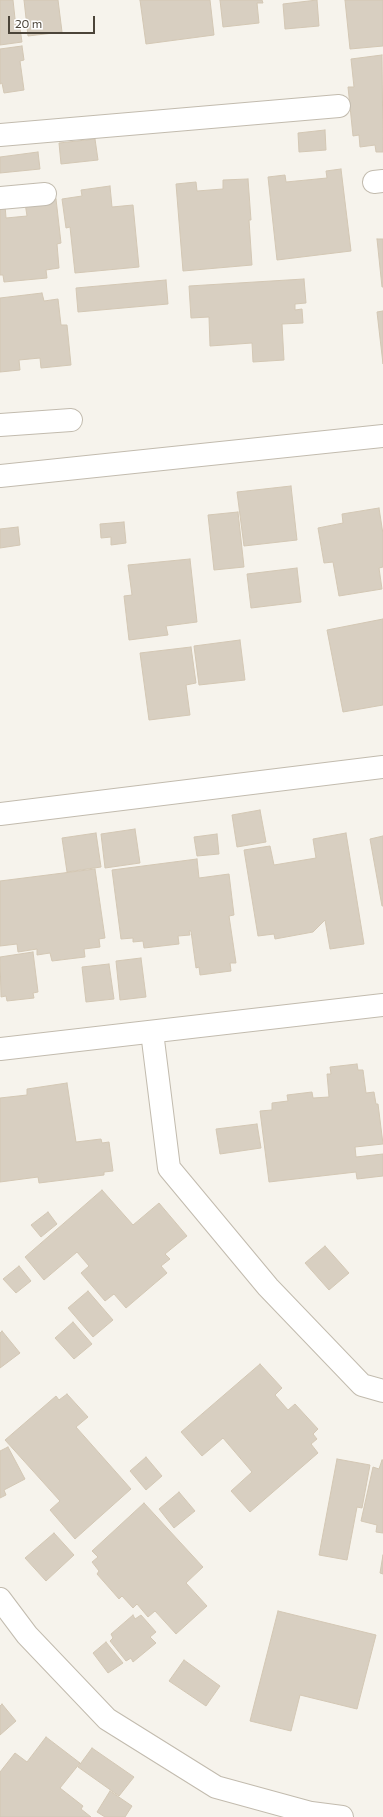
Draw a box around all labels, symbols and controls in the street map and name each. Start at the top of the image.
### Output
scale bar [10,8,97,34]
text: 20 m [15,16,42,30]

